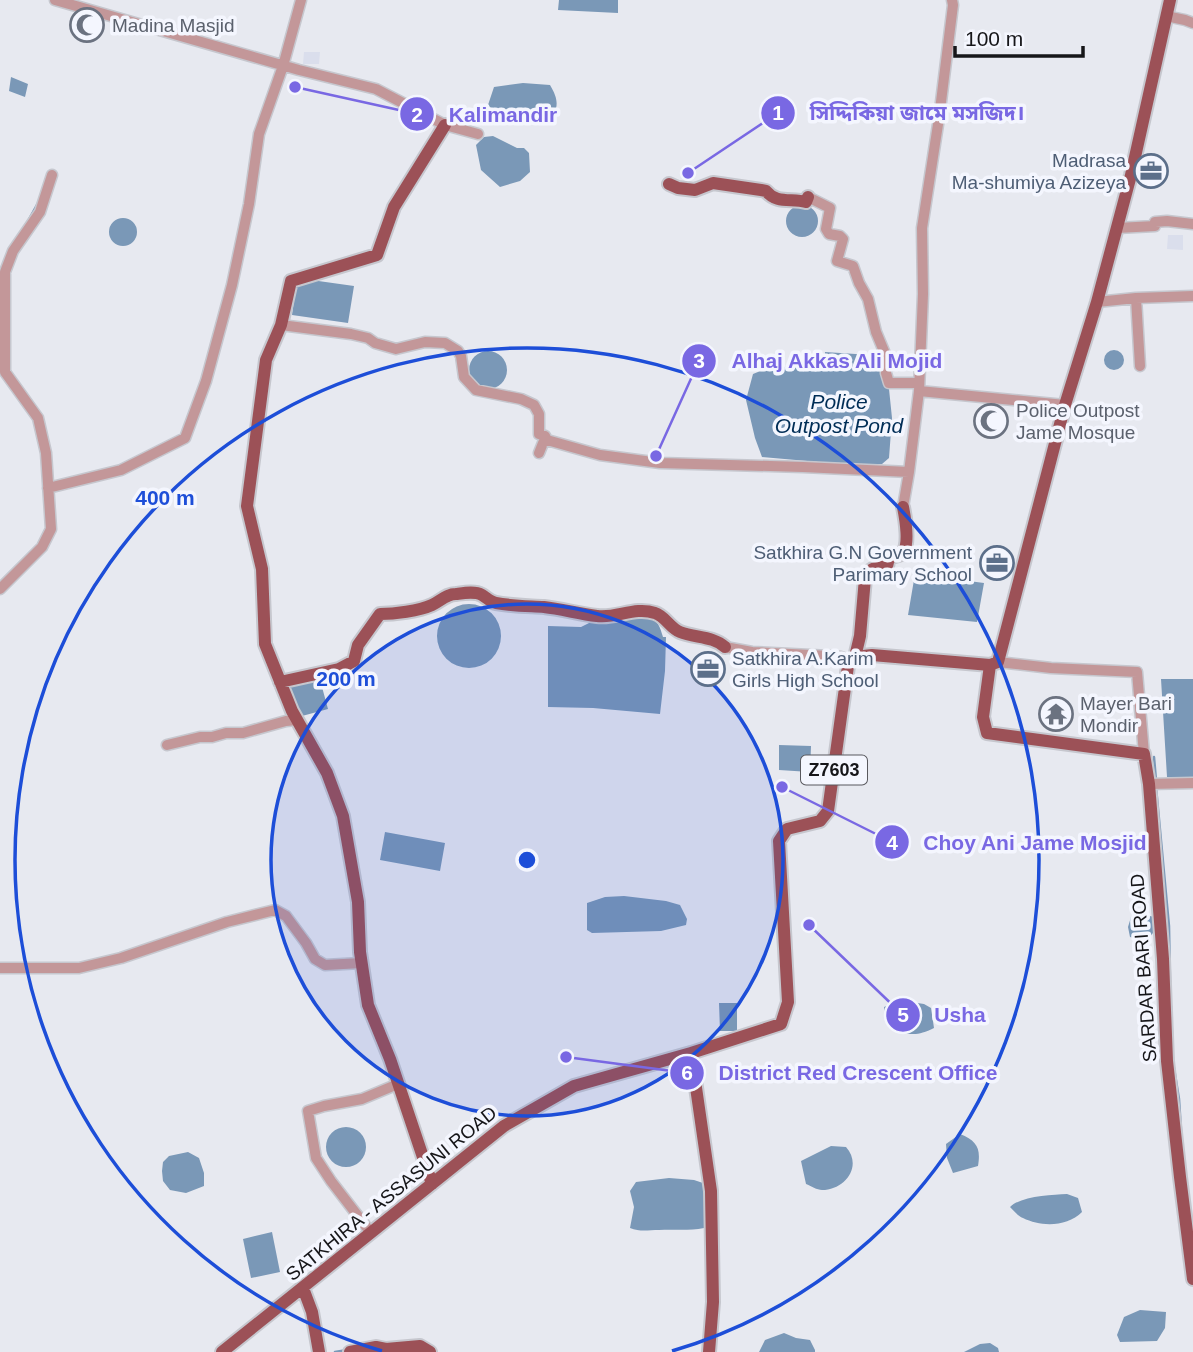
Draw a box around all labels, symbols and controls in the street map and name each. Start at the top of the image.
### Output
mosque icon: Madina Masjid [68,6,106,44]
scale bar [955,14,1083,58]
place label: Madina Masjid [112,15,235,36]
text: 100 m [965,27,1023,50]
callout: সিদ্দিকিয়া জামে মসজিদ। [761,92,1039,134]
callout: Kalimandir [399,93,571,135]
text: 1 [772,101,784,124]
text: সিদ্দিকিয়া জামে মসজিদ। [809,101,1024,124]
text: 2 [411,103,423,126]
text: Kalimandir [449,103,557,126]
place label: Madrasa Ma-shumiya Azizeya [952,150,1126,193]
office icon: Madrasa Ma-shumiya Azizeya [1132,152,1170,190]
callout: Alhaj Akkas Ali Mojid [682,340,957,382]
text: 3 [693,349,705,372]
text: Alhaj Akkas Ali Mojid [732,349,942,372]
water label: Police Outpost Pond [775,390,905,437]
place label: Police Outpost Jame Mosque [1016,400,1140,443]
mosque icon: Police Outpost Jame Mosque [972,402,1010,440]
text: 400 m [135,486,195,509]
place label: Satkhira G.N Government Parimary School [753,542,973,585]
office icon: Satkhira G.N Government Parimary School [978,544,1016,582]
place label: Satkhira A.Karim Girls High School [732,648,879,691]
office icon: Satkhira A.Karim Girls High School [689,650,727,688]
text: 200 m [316,667,376,690]
place label: Mayer Bari Mondir [1080,693,1172,736]
temple icon: Mayer Bari Mondir [1037,695,1075,733]
road number: Z7603 [801,756,867,784]
callout: Choy Ani Jame Mosjid [874,821,1161,863]
text: 4 [886,831,898,854]
text: Choy Ani Jame Mosjid [923,831,1147,854]
centre of rings [515,848,539,872]
street label: SARDAR BARI ROAD [1126,873,1161,1063]
callout: Usha [886,994,1000,1036]
text: 5 [897,1003,909,1026]
text: Usha [934,1003,986,1026]
callout: District Red Crescent Office [670,1052,1012,1094]
text: 6 [681,1061,693,1084]
text: District Red Crescent Office [719,1061,997,1084]
street label: SATKHIRA - ASSASUNI ROAD [282,1102,501,1285]

